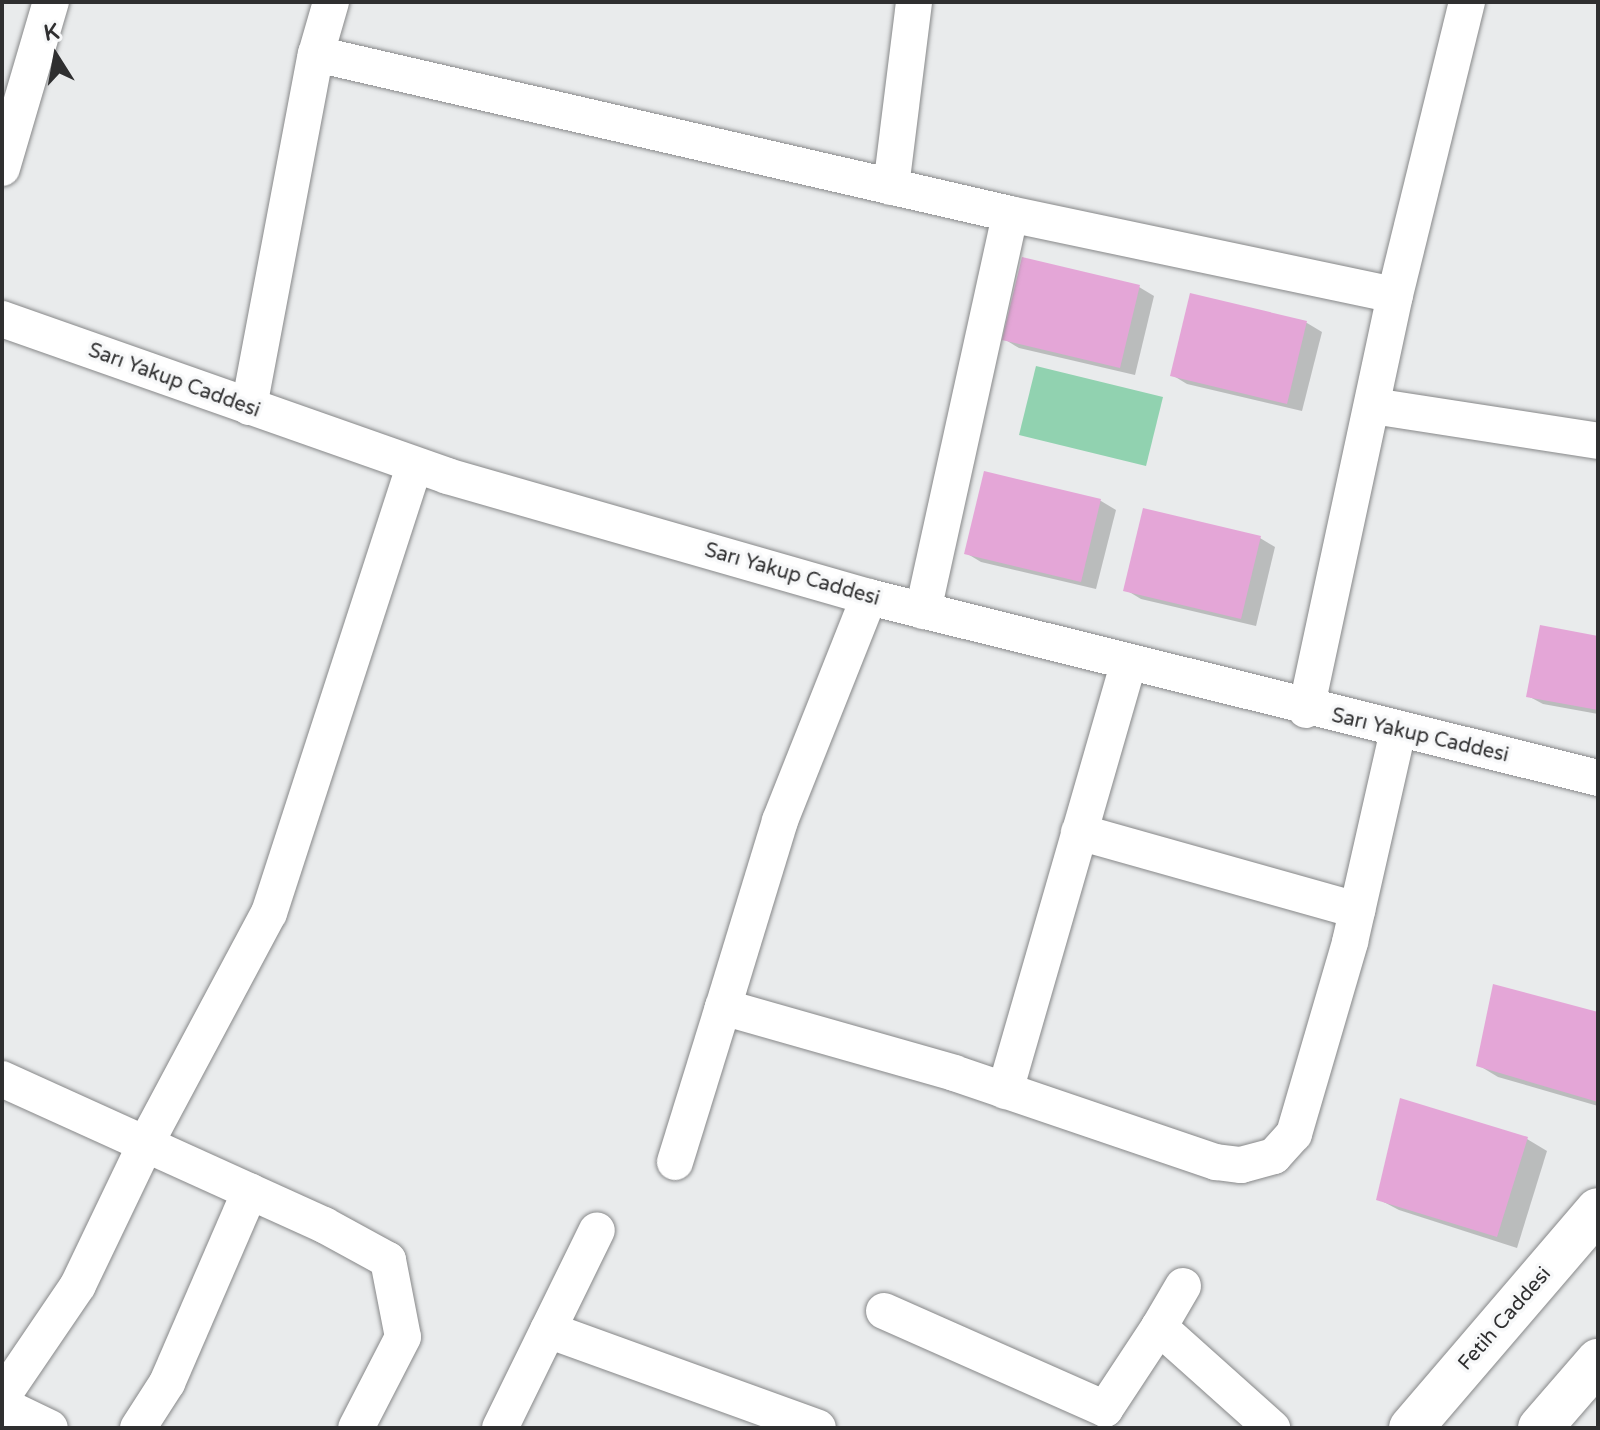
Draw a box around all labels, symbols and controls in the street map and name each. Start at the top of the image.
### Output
north arrow [16,16,96,96]
text: K [42,18,61,47]
street label: Sarı Yakup Caddesi [85,339,263,423]
street label: Sarı Yakup Caddesi [702,539,882,611]
street label: Sarı Yakup Caddesi [1329,704,1511,768]
street label: Fetih Caddesi [1454,1262,1556,1376]

